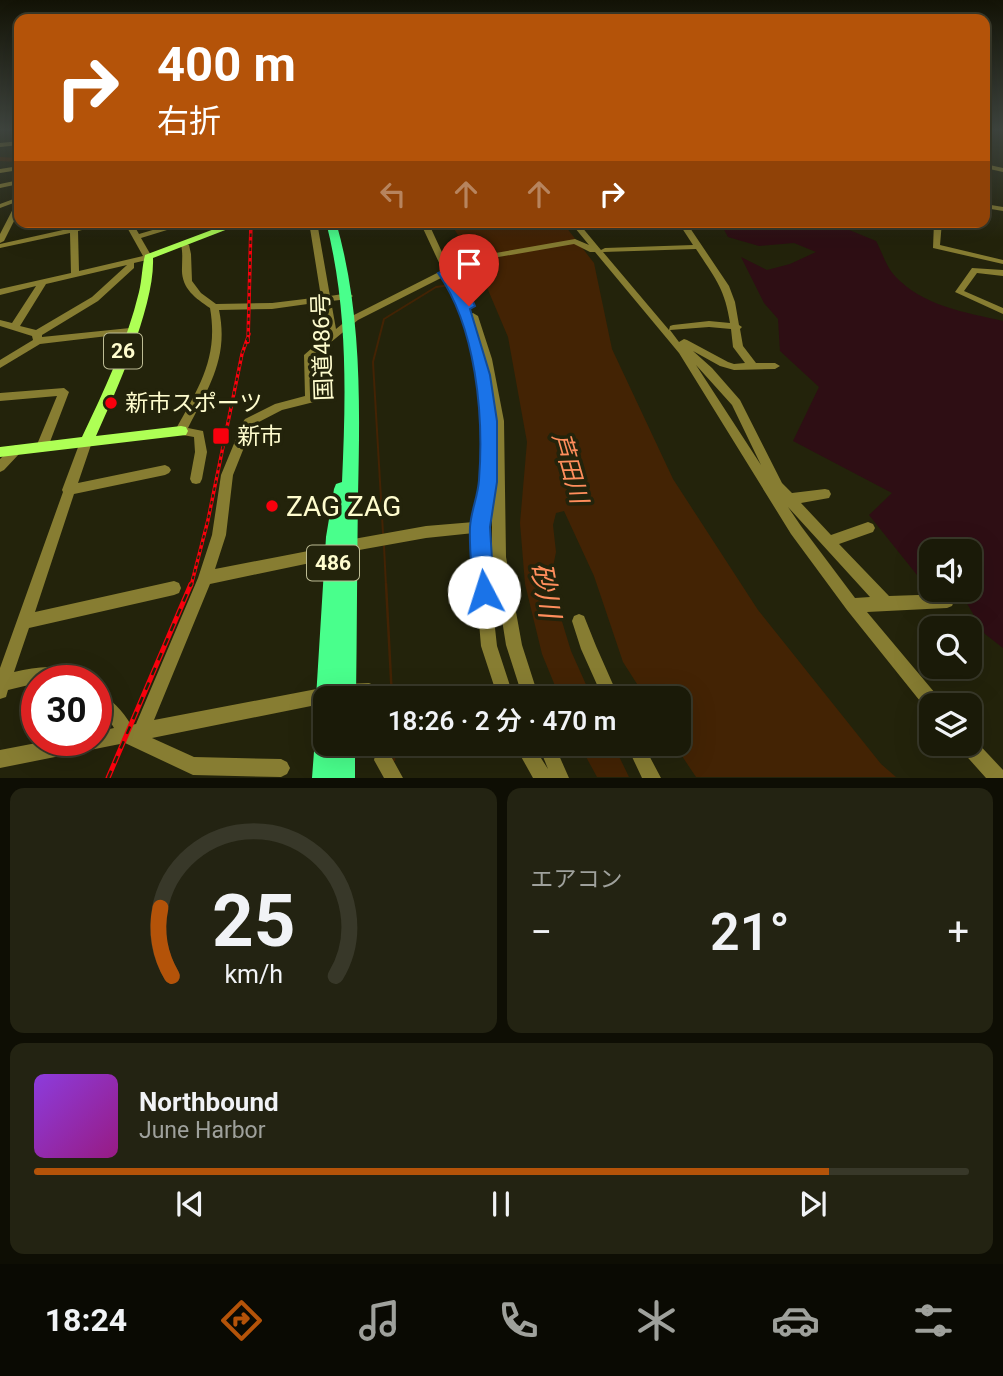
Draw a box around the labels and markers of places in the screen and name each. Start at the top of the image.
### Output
pin [439,234,499,306]
place label: 新市スポーツ [125,390,263,417]
marker: 新市スポーツ [103,395,119,411]
place label: 新市 [237,423,283,450]
marker: 新市 [211,426,231,446]
place label: ZAG ZAG [286,490,401,523]
marker: ZAG ZAG [264,498,280,514]

